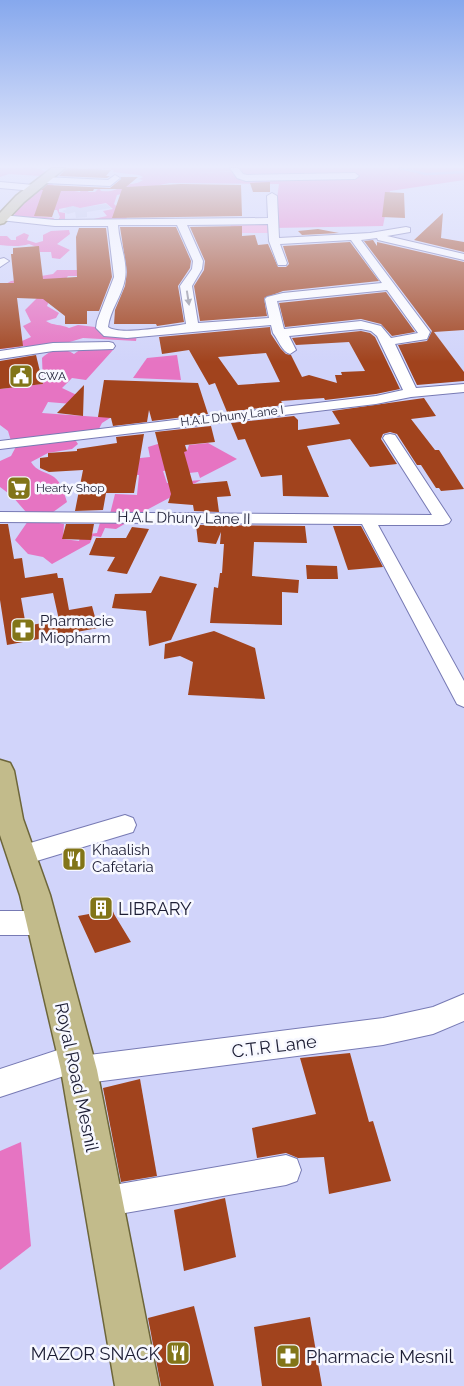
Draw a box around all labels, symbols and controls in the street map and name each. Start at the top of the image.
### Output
one-way arrow [185,291,193,307]
public building icon: CWA [8,363,34,389]
place label: CWA [38,369,66,383]
street label: H.A.L Dhuny Lane I [180,403,284,429]
supermarket icon: Hearty Shop [6,475,32,501]
place label: Hearty Shop [36,481,105,495]
street label: H.A.L Dhuny Lane II [117,508,251,528]
place label: Pharmacie Miopharm [40,612,114,647]
pharmacy icon: Pharmacie Miopharm [10,617,36,643]
place label: Khaalish Cafetaria [92,841,154,876]
restaurant icon: Khaalish Cafetaria [61,846,87,872]
building icon: LIBRARY [88,895,114,921]
place label: LIBRARY [118,898,192,919]
street label: Royal Road Mesnil [51,1000,103,1154]
street label: C.T.R Lane [230,1030,318,1062]
restaurant icon: MAZOR SNACK [165,1340,191,1366]
place label: MAZOR SNACK [31,1343,160,1364]
pharmacy icon: Pharmacie Mesnil [275,1343,301,1369]
place label: Pharmacie Mesnil [306,1346,453,1367]

